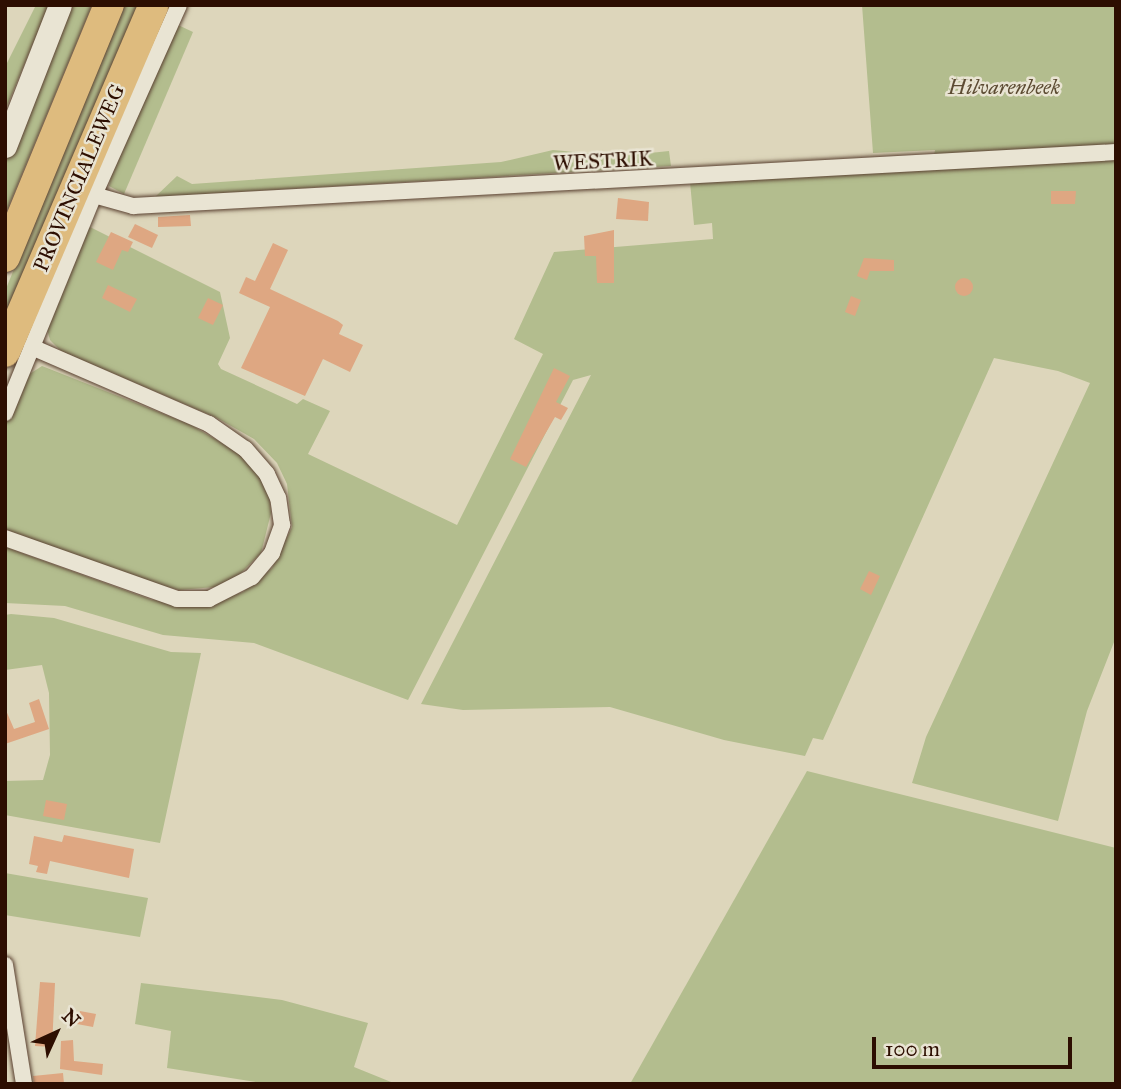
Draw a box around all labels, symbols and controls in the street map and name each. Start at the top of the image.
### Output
park label: Hilvarenbeek [948,74,1060,100]
street label: PROVINCIALEWEG [28,81,130,275]
street label: WESTRIK [552,146,654,176]
north arrow [21,998,91,1068]
text: N [57,1004,85,1032]
scale bar [876,1023,1076,1066]
text: 100 m [885,1036,940,1062]

